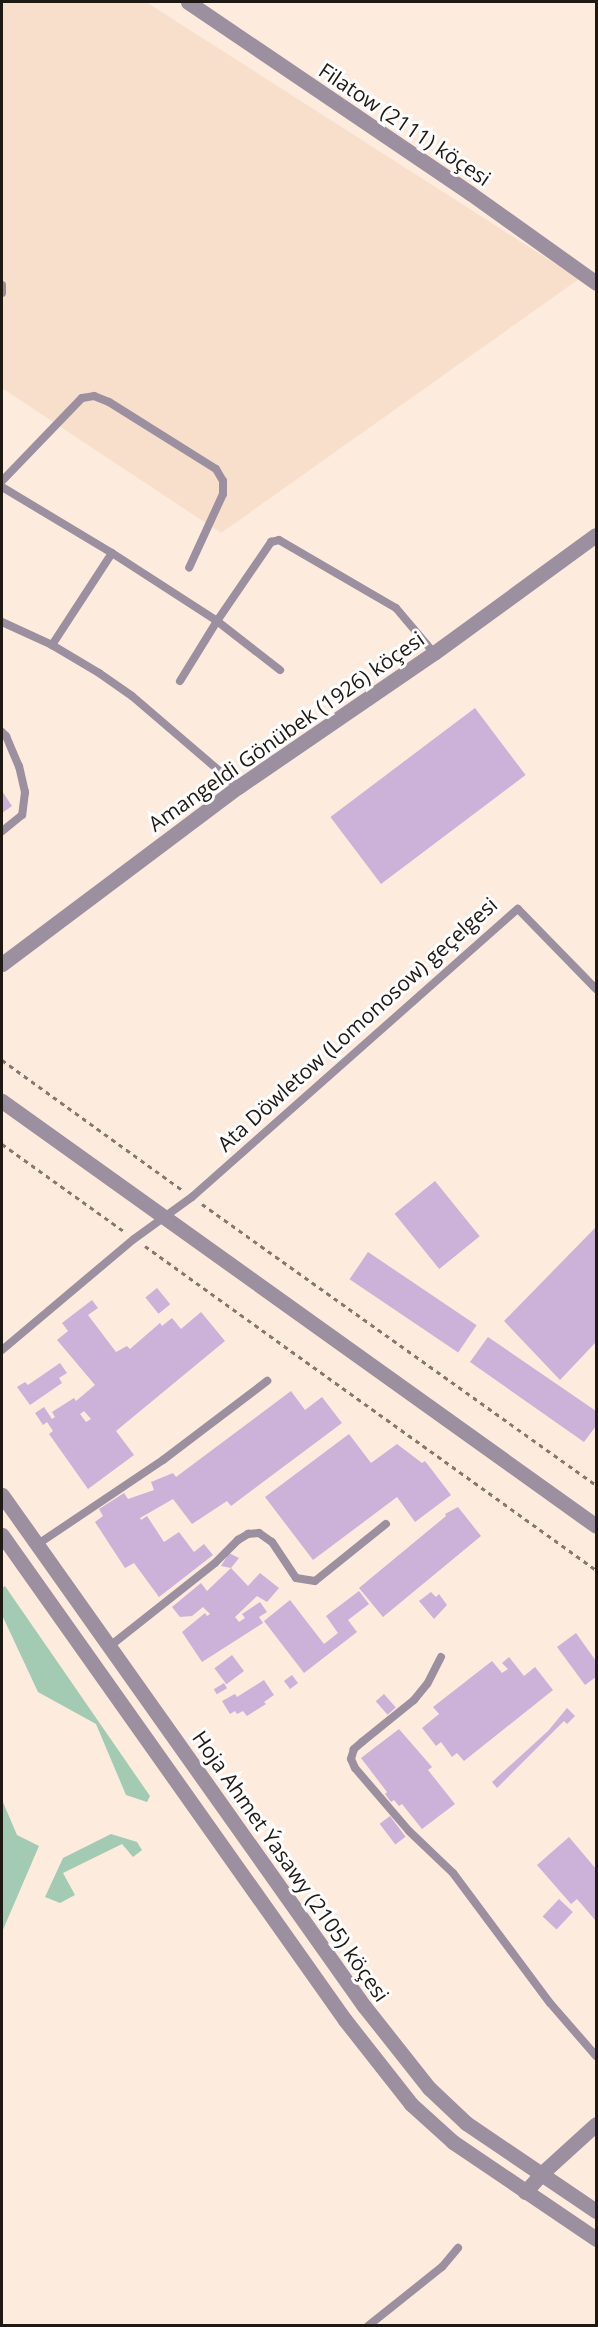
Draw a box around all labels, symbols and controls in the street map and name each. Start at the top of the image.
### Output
street label: Filatow (2111) köçesi [314,57,496,191]
street label: Amangeldi Gönübek (1926) köçesi [143,626,429,836]
street label: Ata Döwletow (Lomonosow) geçelgesi [212,892,502,1156]
street label: Hoja Ahmet Ýasawy (2105) köçesi [187,1726,395,2006]

